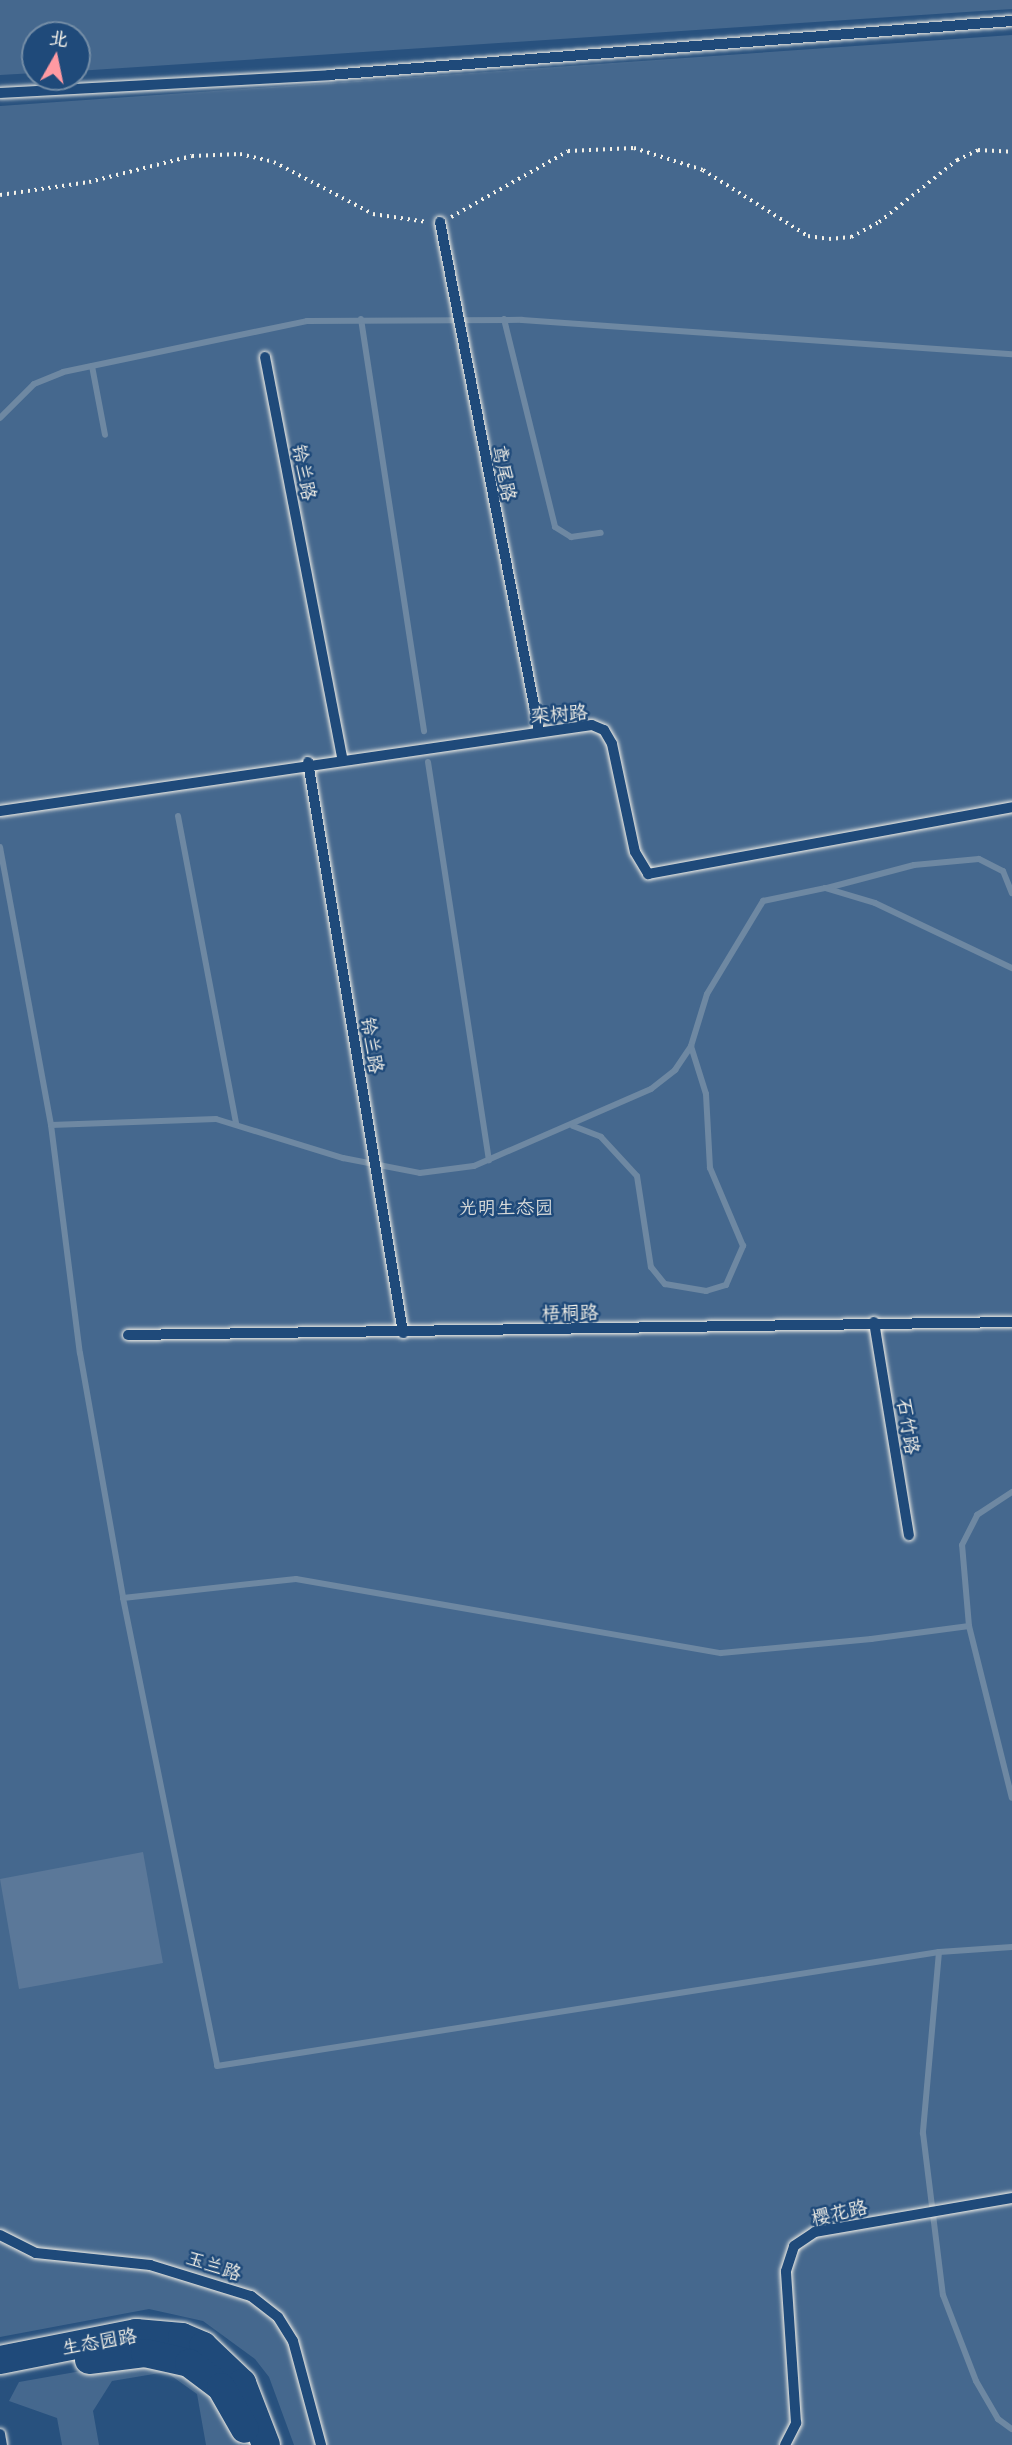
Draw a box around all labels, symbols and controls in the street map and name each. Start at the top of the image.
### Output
north arrow [21,21,91,91]
text: 北 [47,22,71,53]
street label: 铃兰路 [288,442,322,502]
street label: 鸢尾路 [488,443,522,503]
street label: 栾树路 [530,700,588,726]
street label: 铃兰路 [357,1015,389,1075]
park label: 光明生态园 [459,1196,553,1218]
street label: 梧桐路 [541,1300,599,1324]
street label: 石竹路 [893,1396,925,1456]
street label: 樱花路 [809,2194,869,2230]
street label: 玉兰路 [183,2245,245,2285]
street label: 生态园路 [60,2323,138,2359]

